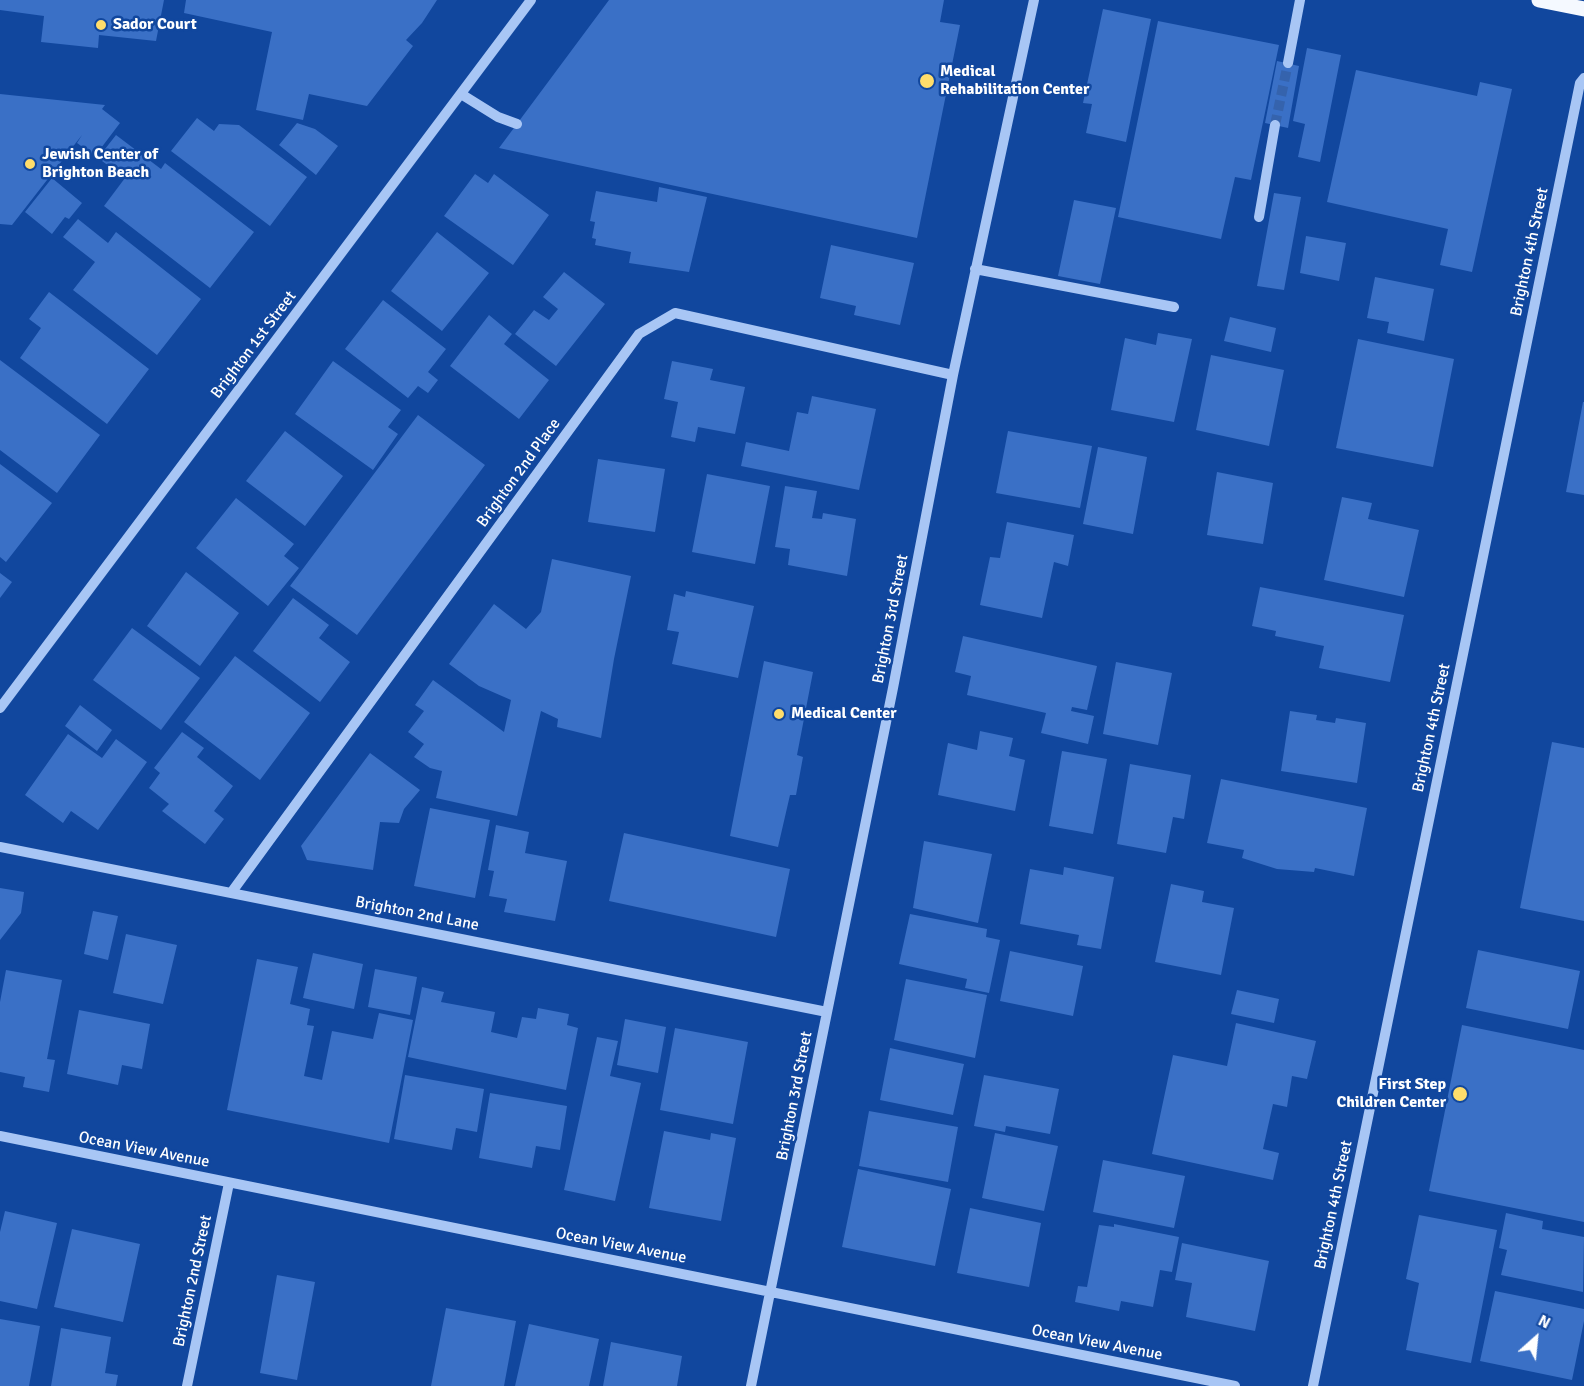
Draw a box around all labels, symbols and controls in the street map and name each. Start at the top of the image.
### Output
place label: Sador Court [113,15,197,35]
marker: Sador Court [94,18,108,32]
place label: Medical Rehabilitation Center [940,62,1089,100]
marker: Medical Rehabilitation Center [918,72,936,90]
place label: Jewish Center of Brighton Beach [42,145,158,183]
marker: Jewish Center of Brighton Beach [23,157,37,171]
street label: Brighton 4th Street [1507,186,1553,318]
street label: Brighton 1st Street [207,287,301,403]
street label: Brighton 2nd Place [473,415,565,531]
street label: Brighton 3rd Street [869,553,913,685]
street label: Brighton 4th Street [1409,662,1455,794]
place label: Medical Center [791,704,897,724]
marker: Medical Center [772,707,786,721]
street label: Brighton 2nd Lane [354,893,480,935]
street label: Brighton 3rd Street [773,1030,817,1162]
place label: First Step Children Center [1336,1075,1446,1113]
marker: First Step Children Center [1451,1085,1469,1103]
street label: Ocean View Avenue [77,1128,211,1172]
street label: Brighton 4th Street [1311,1139,1357,1271]
street label: Brighton 2nd Street [170,1213,216,1349]
street label: Ocean View Avenue [554,1224,688,1268]
north arrow [1506,1308,1566,1368]
text: N [1535,1311,1554,1333]
street label: Ocean View Avenue [1030,1321,1164,1365]

